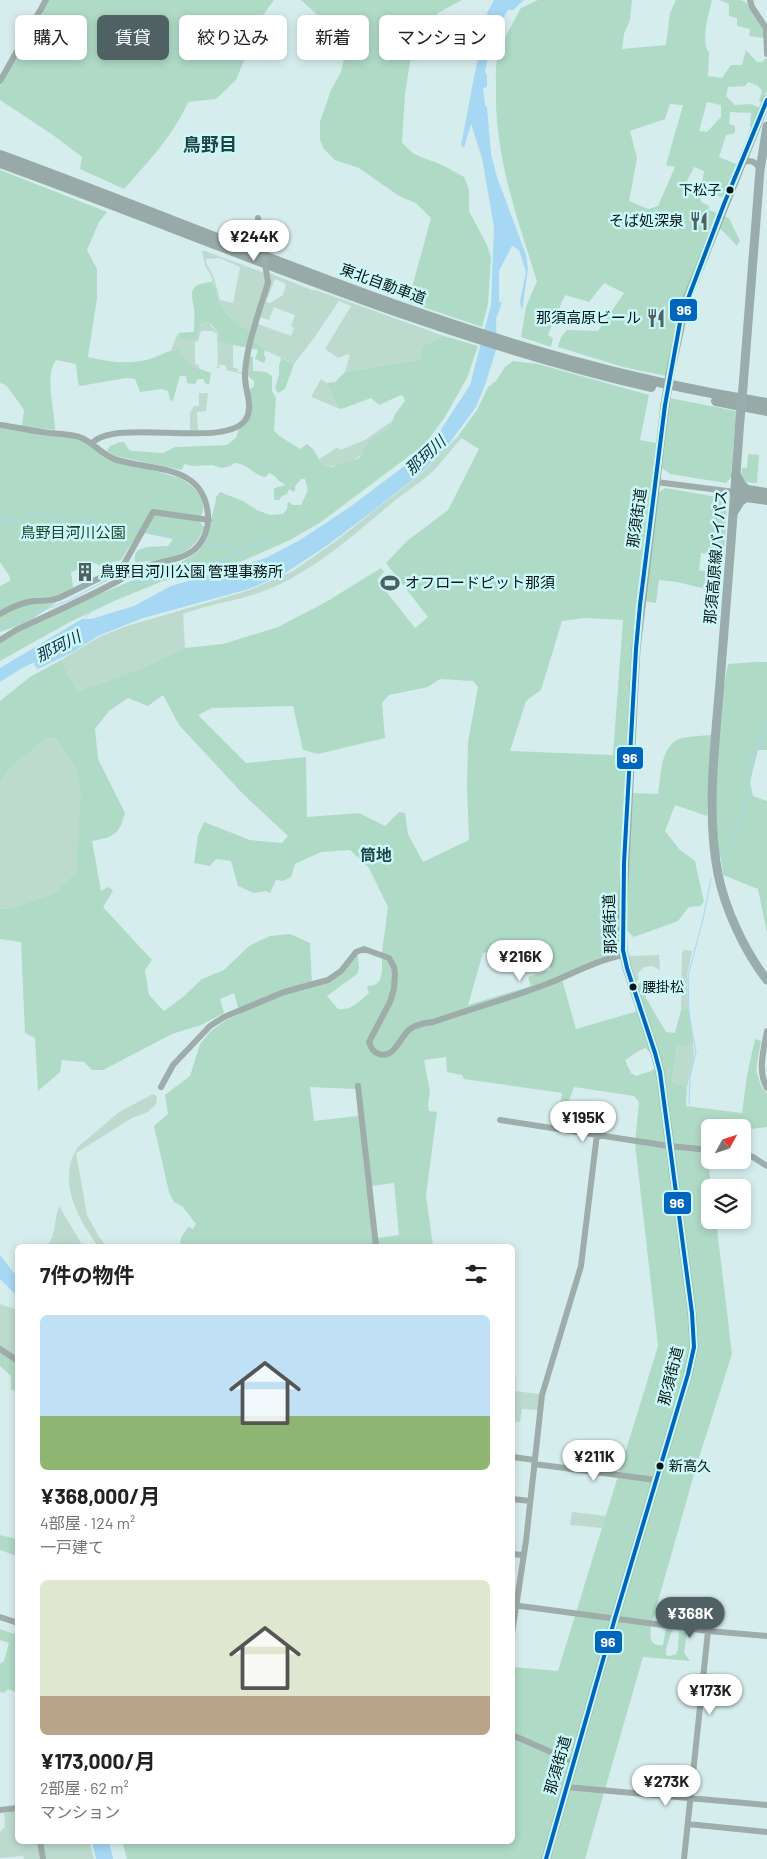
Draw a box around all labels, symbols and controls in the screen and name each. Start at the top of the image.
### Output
chip: 購入 [15,15,87,60]
chip: 賃貸 [97,15,169,60]
chip: 絞り込み [179,15,287,60]
chip: 新着 [297,15,369,60]
chip: マンション [379,15,505,60]
district label: 鳥野目 [183,133,237,155]
place label: 下松子 [679,181,721,198]
marker: 下松子 [725,185,735,195]
restaurant icon: そば処深泉 [688,210,710,232]
place label: そば処深泉 [609,211,684,229]
pin: ¥244K [219,220,289,262]
text: ¥244K [229,226,279,245]
street label: 東北自動車道 [338,259,429,307]
line badge: 96 [669,298,698,322]
text: 96 [677,301,692,318]
restaurant icon: 那須高原ビール [645,307,667,329]
place label: 那須高原ビール [536,308,641,326]
water label: 那珂川 [401,430,450,478]
street label: 那須街道 [623,487,649,549]
street label: 那須高原線バイパス [700,489,730,625]
park label: 鳥野目河川公園 [20,523,126,541]
building icon: 鳥野目河川公園 管理事務所 [74,561,96,583]
place label: 鳥野目河川公園 管理事務所 [100,562,283,580]
sports icon: オフロードピット那須 [379,572,401,594]
place label: オフロードピット那須 [405,573,555,591]
water label: 那珂川 [32,625,85,665]
line badge: 96 [616,746,644,770]
text: 96 [623,749,638,766]
district label: 筒地 [360,845,392,864]
street label: 那須街道 [599,894,619,954]
pin: ¥216K [485,940,555,982]
text: ¥216K [498,946,542,965]
place label: 腰掛松 [642,978,684,995]
marker: 腰掛松 [628,982,638,992]
pin: ¥195K [548,1100,618,1143]
text: ¥195K [561,1107,605,1126]
north arrow [701,1119,751,1169]
map controls [701,1119,751,1229]
button: layers [701,1179,751,1229]
line badge: 96 [663,1191,692,1215]
text: 96 [670,1194,685,1211]
icon: filters [462,1260,490,1288]
text: 7件の物件 [40,1262,134,1287]
street label: 那須街道 [654,1344,686,1407]
icon: home [220,1348,310,1438]
pin: ¥211K [559,1440,629,1482]
text: ¥211K [573,1446,615,1465]
place label: 新高久 [669,1457,711,1474]
marker: 新高久 [655,1461,665,1471]
text: ¥368,000/月 [40,1483,160,1508]
text: 4部屋 · 124 m² [40,1513,135,1532]
text: 一戸建て [40,1537,104,1556]
pin: ¥368K [655,1596,725,1639]
text: ¥368K [667,1603,713,1622]
icon: home [220,1613,310,1703]
line badge: 96 [594,1630,623,1654]
text: 96 [601,1633,616,1650]
pin: ¥173K [675,1674,745,1716]
text: ¥173K [688,1680,732,1699]
street label: 那須街道 [540,1733,574,1796]
text: ¥173,000/月 [40,1748,155,1773]
pin: ¥273K [631,1764,701,1807]
text: ¥273K [643,1771,689,1790]
text: 2部屋 · 62 m² [40,1778,129,1797]
text: マンション [40,1802,120,1821]

